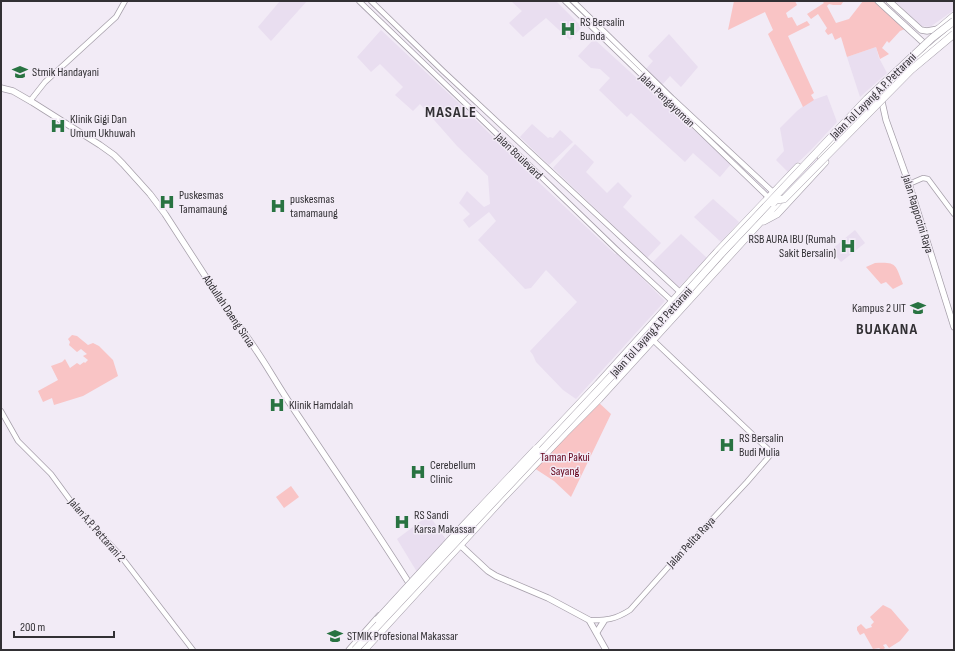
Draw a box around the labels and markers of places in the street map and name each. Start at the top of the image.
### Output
place label: RS Bersalin Bunda [580,15,625,44]
hospital icon: RS Bersalin Bunda [559,20,577,38]
school or university icon: Stmik Handayani [11,63,29,81]
place label: Stmik Handayani [32,65,99,80]
place label: Klinik Gigi Dan Umum Ukhuwah [70,112,135,141]
hospital icon: Klinik Gigi Dan Umum Ukhuwah [49,117,67,135]
place label: Puskesmas Tamamaung [179,188,228,217]
place label: puskesmas tamamaung [290,192,338,221]
hospital icon: Puskesmas Tamamaung [158,193,176,211]
hospital icon: puskesmas tamamaung [269,197,287,215]
place label: RSB AURA IBU (Rumah Sakit Bersalin) [748,232,836,261]
hospital icon: RSB AURA IBU (Rumah Sakit Bersalin) [839,237,857,255]
school or university icon: Kampus 2 UIT [909,299,927,317]
place label: Kampus 2 UIT [852,301,906,316]
hospital icon: Klinik Hamdalah [268,396,286,414]
place label: Klinik Hamdalah [289,398,353,413]
place label: RS Bersalin Budi Mulia [739,431,784,460]
hospital icon: RS Bersalin Budi Mulia [718,436,736,454]
place label: Cerebellum Clinic [430,458,476,487]
hospital icon: Cerebellum Clinic [409,463,427,481]
place label: RS Sandi Karsa Makassar [414,508,476,537]
hospital icon: RS Sandi Karsa Makassar [393,513,411,531]
school or university icon: STMIK Profesional Makassar [326,627,344,645]
place label: STMIK Profesional Makassar [347,629,459,644]

